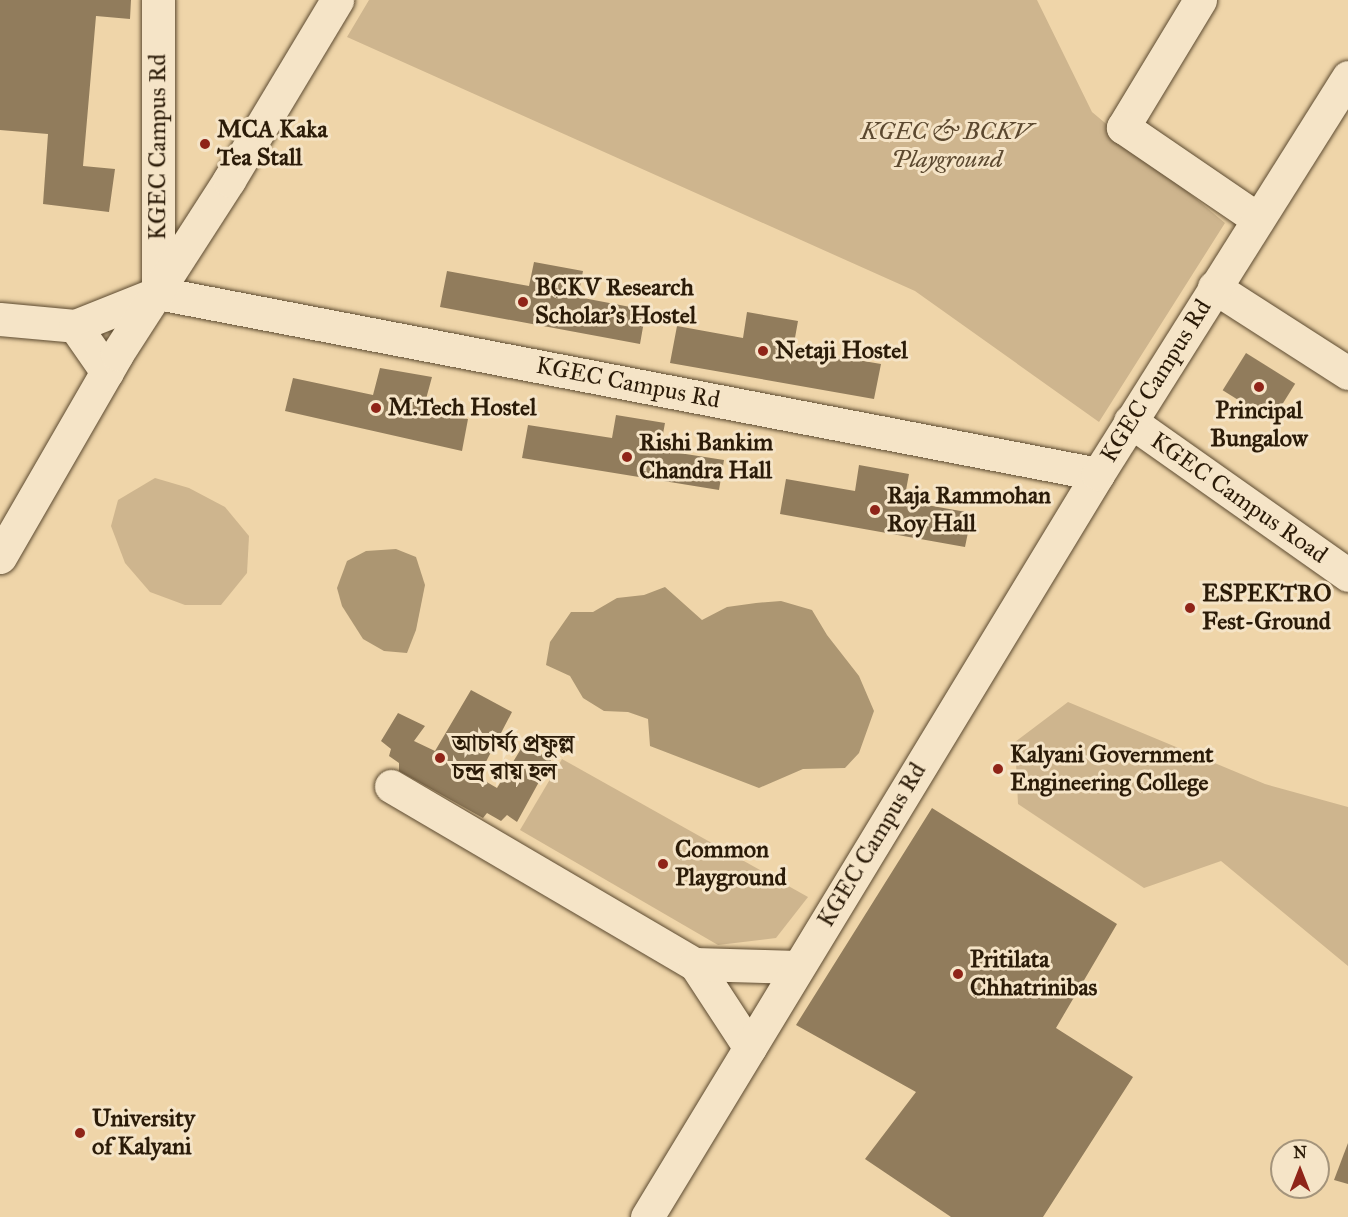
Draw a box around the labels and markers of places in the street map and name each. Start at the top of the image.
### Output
place label: MCA Kaka Tea Stall [217,116,328,172]
marker: MCA Kaka Tea Stall [198,137,212,151]
place label: BCKV Research Scholar's Hostel [535,274,696,330]
marker: BCKV Research Scholar's Hostel [516,295,530,309]
place label: Netaji Hostel [775,337,908,365]
marker: Netaji Hostel [756,344,770,358]
marker: Principal Bungalow [1252,380,1266,394]
place label: M.Tech Hostel [388,394,537,422]
place label: Principal Bungalow [1210,397,1308,453]
marker: M.Tech Hostel [369,401,383,415]
place label: Rishi Bankim Chandra Hall [639,429,773,485]
marker: Rishi Bankim Chandra Hall [620,450,634,464]
place label: Raja Rammohan Roy Hall [887,482,1051,538]
marker: Raja Rammohan Roy Hall [868,503,882,517]
place label: ESPEKTRO Fest-Ground [1202,580,1332,636]
marker: ESPEKTRO Fest-Ground [1183,601,1197,615]
place label: আচার্য্য প্রফুল্ল চন্দ্র রায় হল [452,730,575,786]
place label: Kalyani Government Engineering College [1010,741,1214,797]
marker: আচার্য্য প্রফুল্ল চন্দ্র রায় হল [433,751,447,765]
marker: Kalyani Government Engineering College [991,762,1005,776]
place label: Common Playground [675,836,786,892]
marker: Common Playground [656,857,670,871]
place label: Pritilata Chhatrinibas [970,946,1097,1002]
marker: Pritilata Chhatrinibas [951,967,965,981]
place label: University of Kalyani [92,1105,195,1161]
marker: University of Kalyani [73,1126,87,1140]

